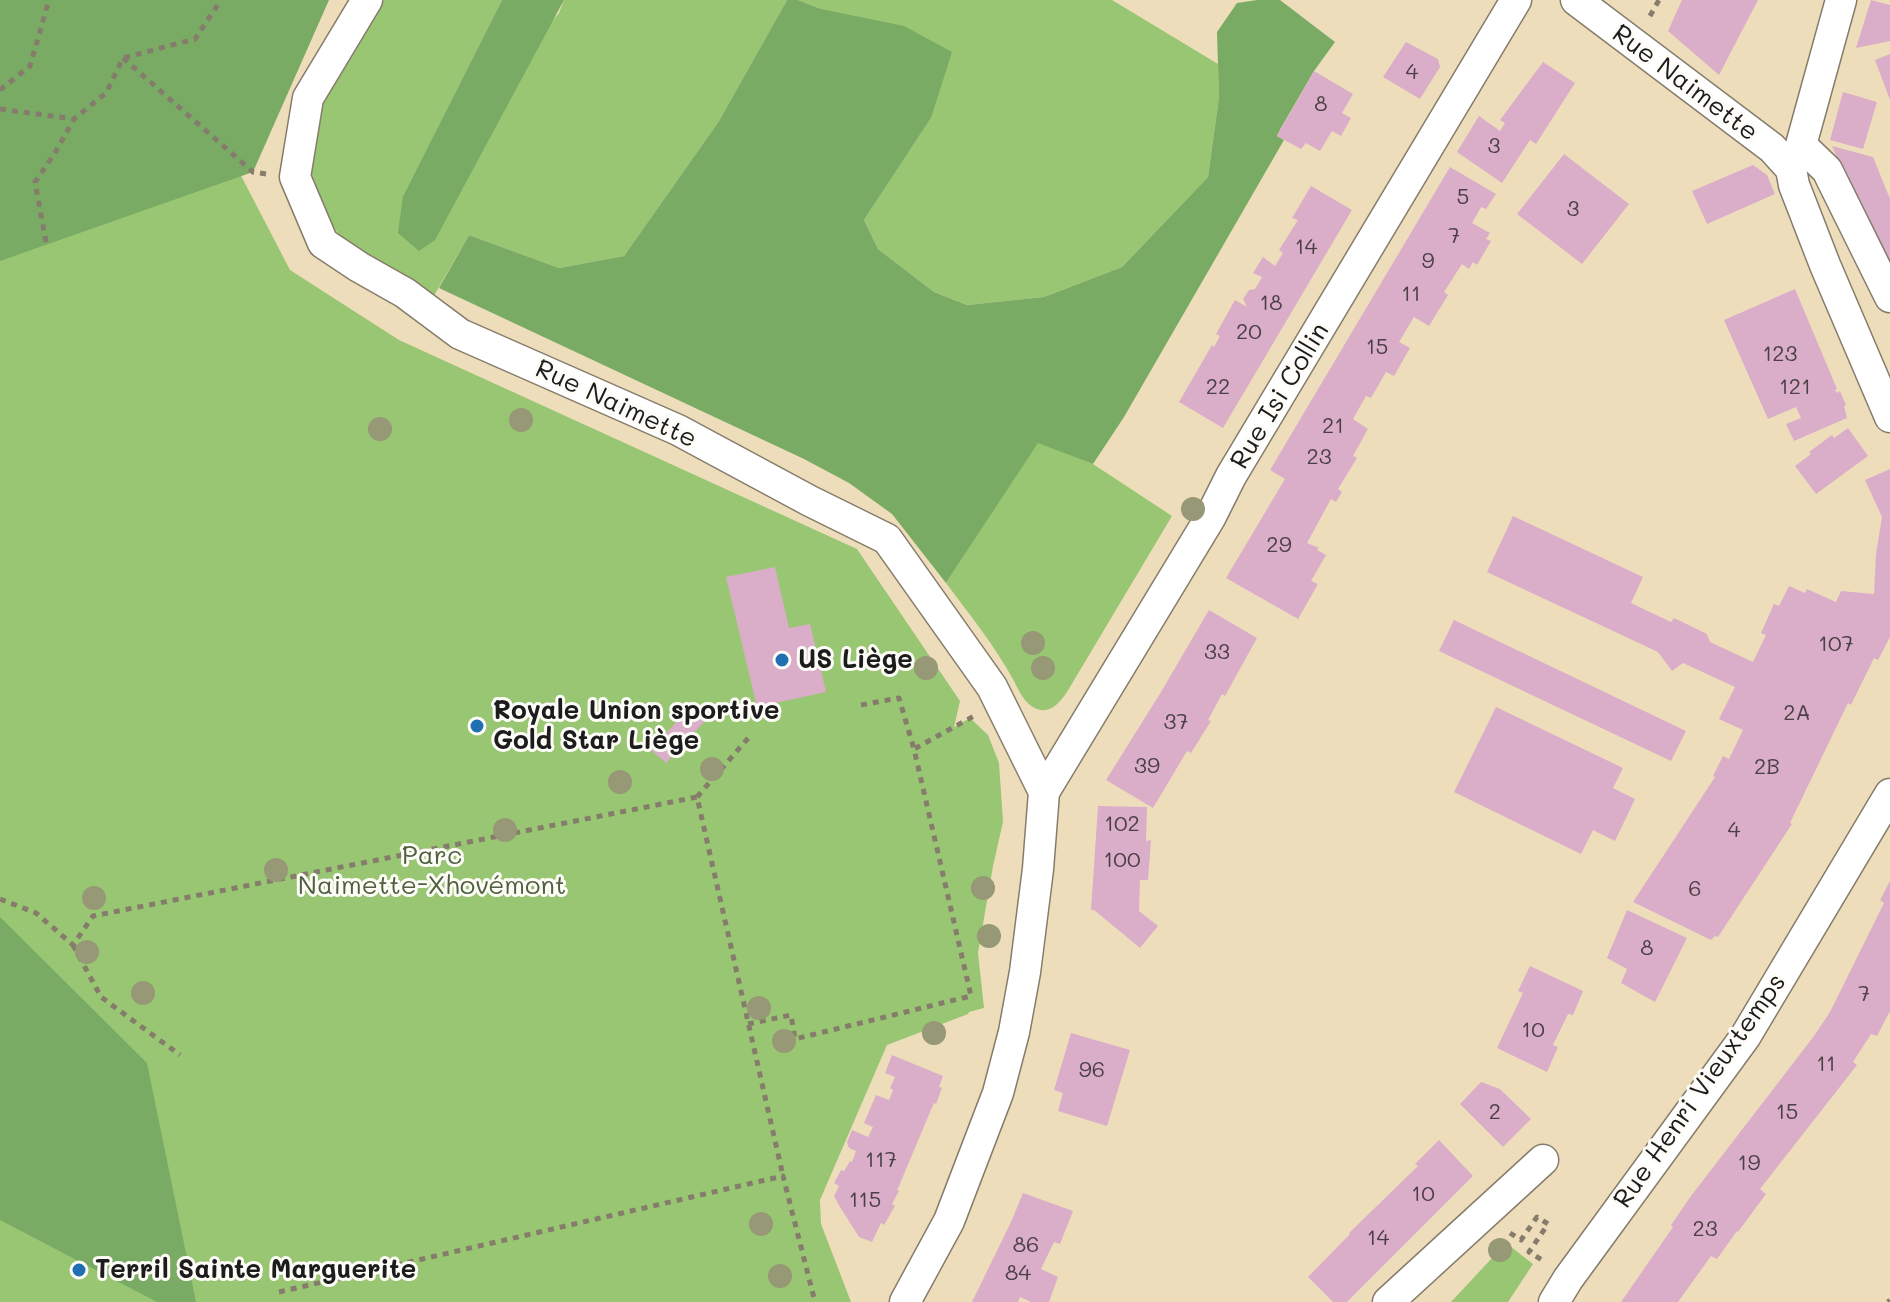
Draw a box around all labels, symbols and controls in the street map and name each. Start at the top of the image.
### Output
street label: Rue Naimette [1606,18,1764,148]
house number: 4 [1406,59,1418,85]
house number: 8 [1314,91,1328,117]
house number: 3 [1488,133,1500,159]
house number: 5 [1457,184,1469,210]
house number: 3 [1567,196,1579,222]
house number: 7 [1448,223,1460,249]
house number: 14 [1295,234,1317,260]
house number: 9 [1421,248,1435,274]
house number: 11 [1401,281,1421,307]
house number: 18 [1259,290,1283,316]
street label: Rue Isi Collin [1224,317,1336,475]
house number: 20 [1236,319,1262,345]
house number: 15 [1366,334,1388,360]
house number: 123 [1763,341,1797,367]
street label: Rue Naimette [530,353,702,455]
house number: 22 [1206,374,1230,400]
house number: 121 [1779,374,1811,400]
house number: 21 [1322,413,1344,439]
house number: 23 [1306,444,1332,470]
house number: 29 [1266,532,1292,558]
house number: 107 [1818,631,1854,657]
house number: 33 [1204,639,1230,665]
place label: US Liège [798,644,913,676]
marker: US Liège [773,651,791,669]
place label: Royale Union sportive Gold Star Liège [493,695,780,756]
house number: 2A [1783,700,1811,726]
house number: 37 [1163,709,1189,735]
marker: Royale Union sportive Gold Star Liège [468,717,486,735]
house number: 39 [1134,753,1160,779]
house number: 2B [1754,754,1780,780]
house number: 102 [1104,811,1140,837]
house number: 4 [1728,817,1740,843]
park label: Parc Naimette-Xhovémont [298,840,566,902]
house number: 100 [1104,847,1140,873]
house number: 6 [1688,876,1702,902]
house number: 8 [1640,935,1654,961]
street label: Rue Henri Vieuxtemps [1607,968,1793,1214]
house number: 7 [1858,981,1870,1007]
house number: 10 [1521,1017,1545,1043]
house number: 11 [1816,1051,1836,1077]
house number: 96 [1079,1057,1105,1083]
house number: 2 [1489,1099,1501,1125]
house number: 15 [1776,1099,1798,1125]
house number: 117 [865,1147,897,1173]
house number: 19 [1738,1150,1760,1176]
house number: 10 [1411,1181,1435,1207]
house number: 115 [849,1187,881,1213]
house number: 23 [1692,1216,1718,1242]
house number: 14 [1367,1225,1389,1251]
house number: 86 [1013,1232,1039,1258]
place label: Terril Sainte Marguerite [95,1254,416,1286]
house number: 84 [1005,1260,1031,1286]
marker: Terril Sainte Marguerite [70,1261,88,1279]

